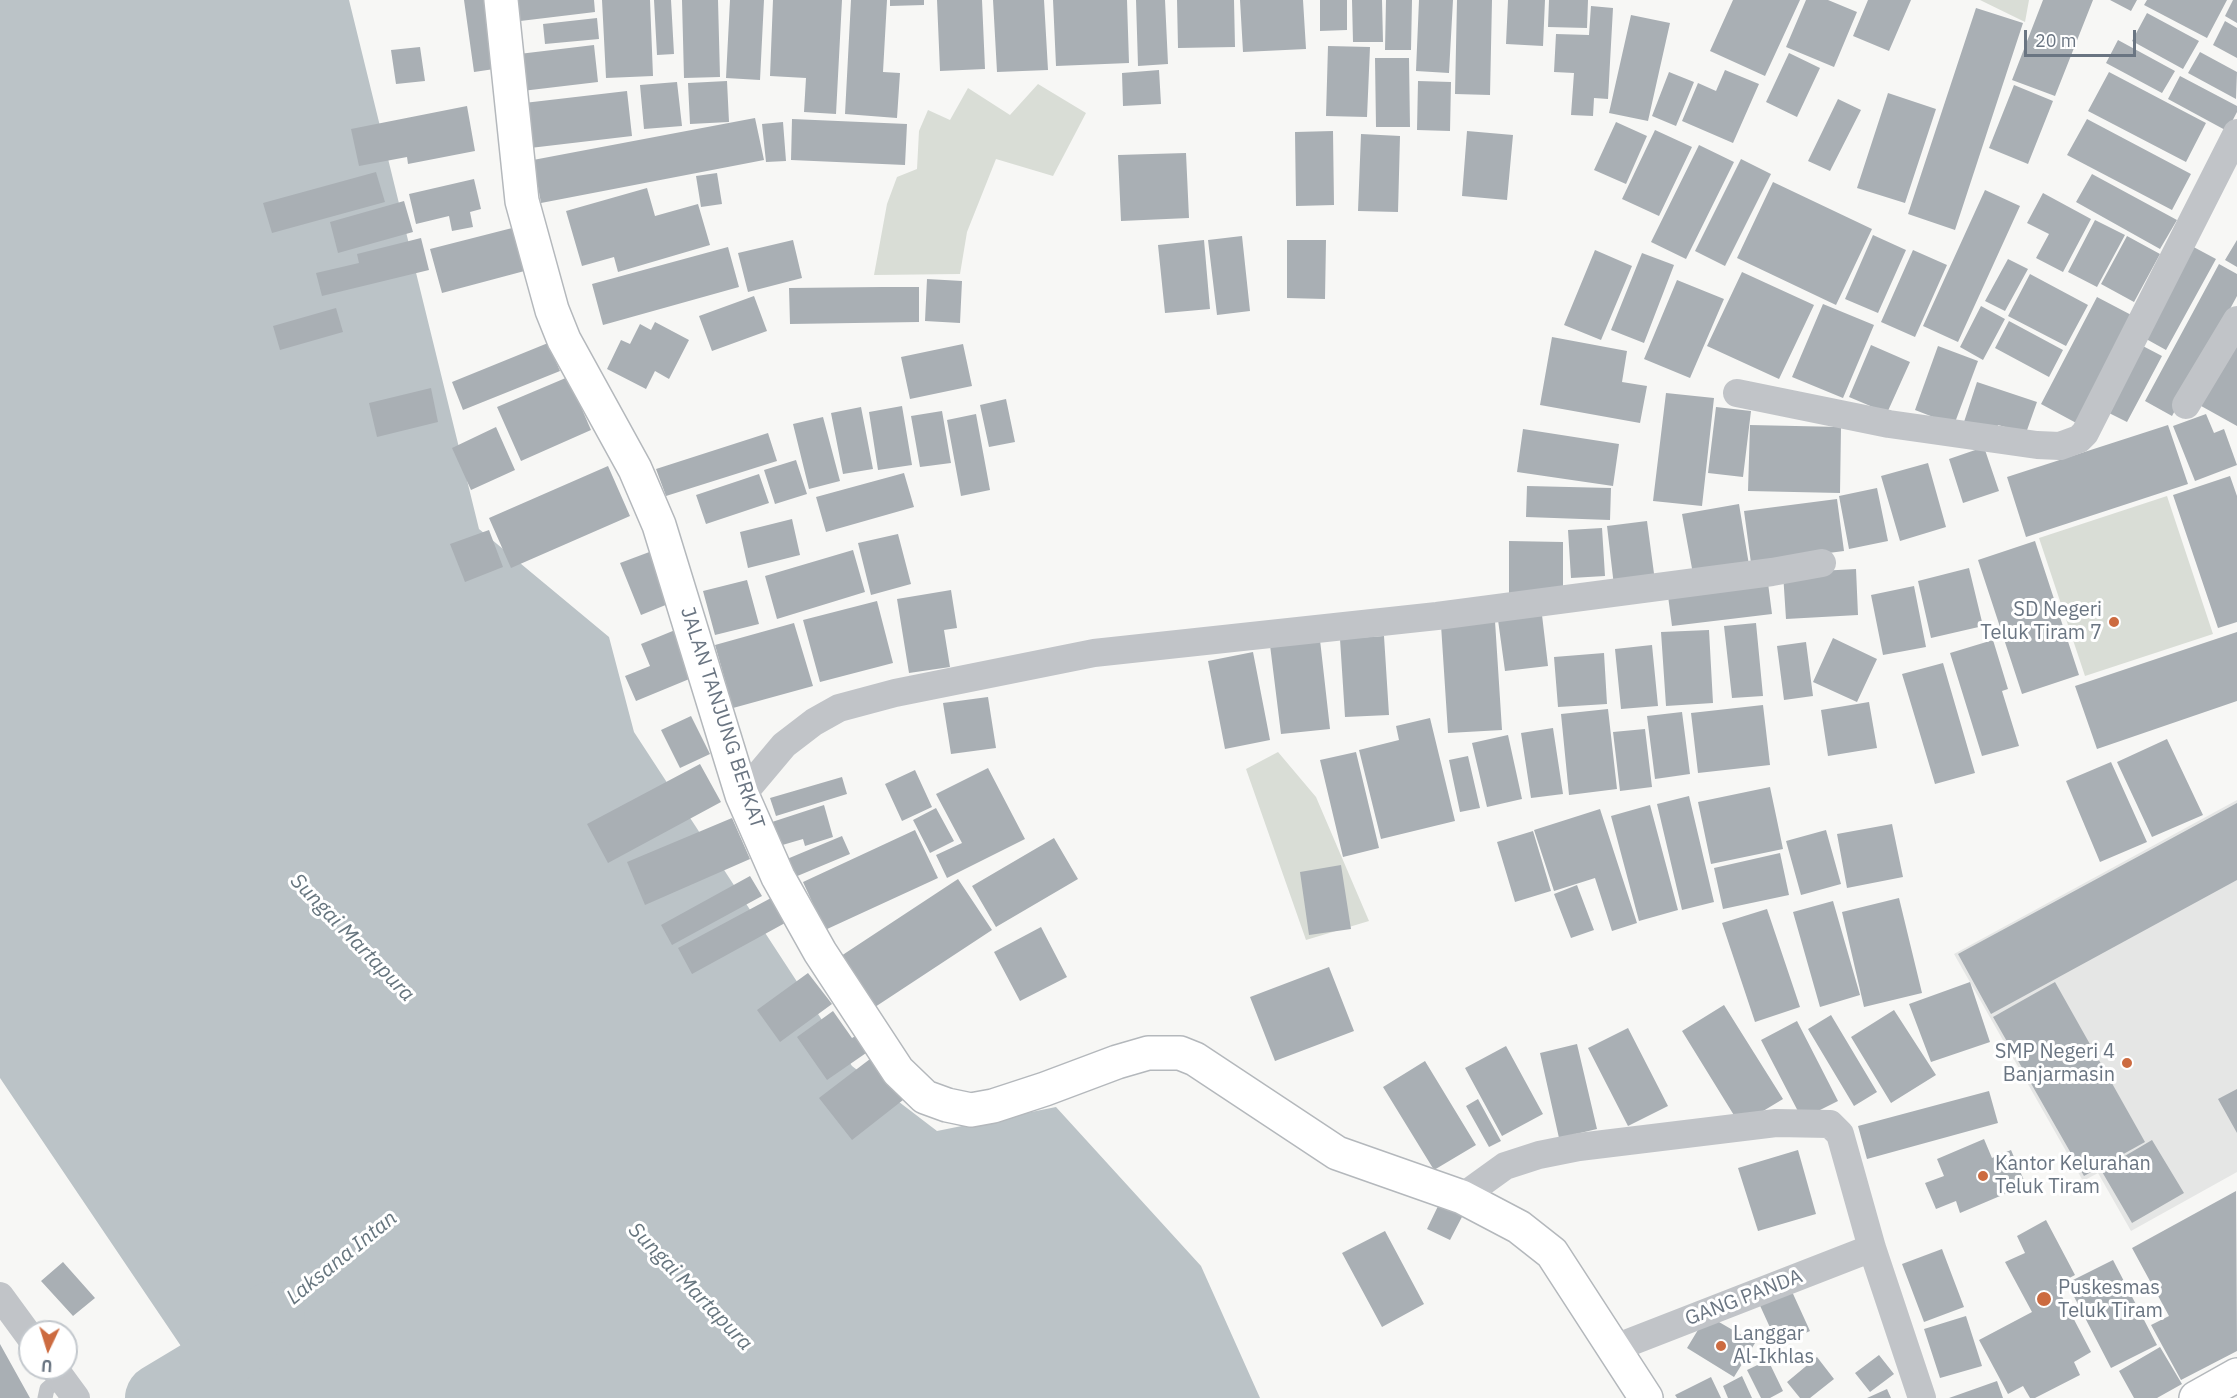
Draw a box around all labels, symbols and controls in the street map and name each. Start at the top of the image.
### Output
scale bar [2027,18,2140,56]
text: 20 m [2035,29,2077,52]
place label: SD Negeri Teluk Tiram 7 [1980,598,2102,645]
street label: JALAN TANJUNG BERKAT [675,604,769,832]
marker: SD Negeri Teluk Tiram 7 [2107,615,2121,629]
water label: Sungai Martapura [285,869,419,1007]
place label: SMP Negeri 4 Banjarmasin [1995,1040,2115,1087]
marker: SMP Negeri 4 Banjarmasin [2120,1056,2134,1070]
place label: Kantor Kelurahan Teluk Tiram [1995,1152,2151,1199]
marker: Kantor Kelurahan Teluk Tiram [1976,1169,1990,1183]
water label: Laksana Intan [282,1206,402,1310]
water label: Sungai Martapura [623,1218,757,1356]
street label: GANG PANDA [1682,1265,1806,1331]
place label: Puskesmas Teluk Tiram [2058,1276,2163,1323]
marker: Puskesmas Teluk Tiram [2035,1290,2053,1308]
north arrow [18,1320,78,1380]
place label: Langgar Al-Ikhlas [1733,1322,1814,1369]
marker: Langgar Al-Ikhlas [1714,1339,1728,1353]
text: U [41,1356,53,1376]

